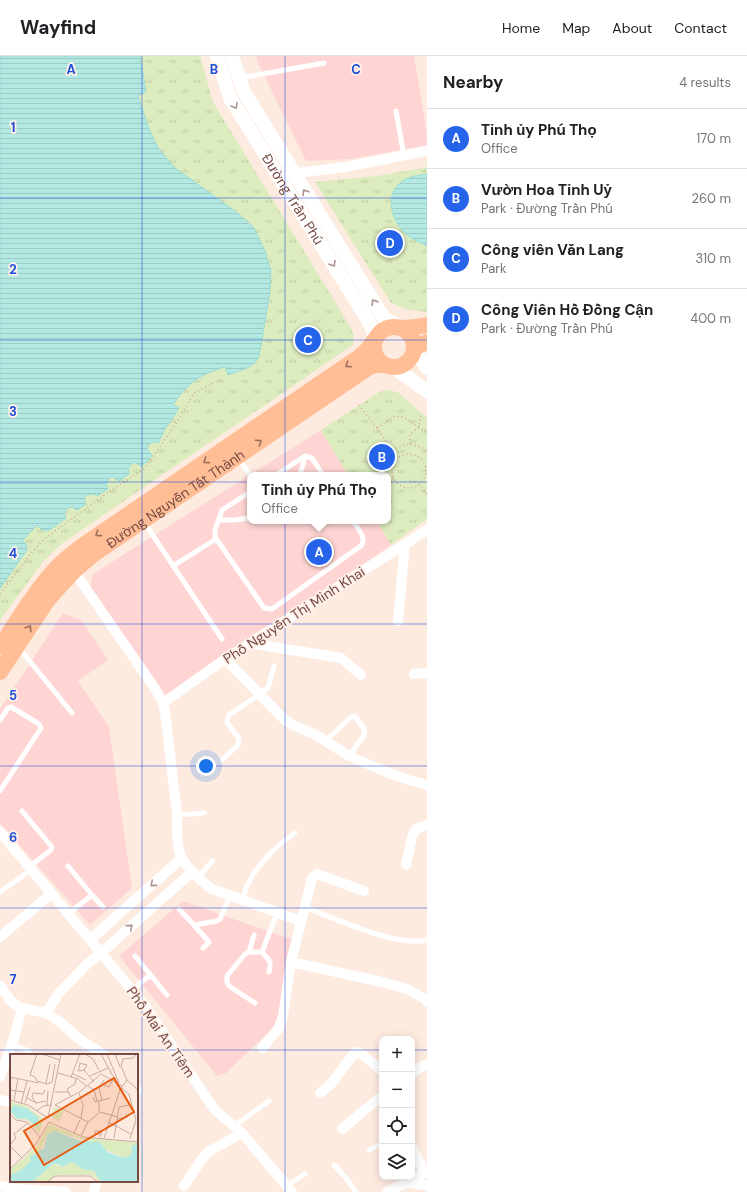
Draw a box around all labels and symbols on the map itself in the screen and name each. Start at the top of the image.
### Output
text: A [66,61,76,78]
text: B [210,61,218,78]
text: C [351,61,361,78]
one-way arrow [230,102,237,109]
text: 1 [11,119,15,136]
street label: Đường Trần Phú [258,150,328,248]
one-way arrow [303,189,310,196]
pin: D [377,228,403,258]
one-way arrow [328,260,335,267]
text: 2 [9,261,17,278]
one-way arrow [371,299,378,306]
pin: C [295,325,321,355]
one-way arrow [345,360,352,368]
text: 3 [9,403,17,420]
one-way arrow [255,439,262,447]
pin: B [369,442,395,472]
street label: Đường Nguyễn Tất Thành [103,445,248,552]
one-way arrow [203,456,210,464]
one-way arrow [95,529,102,537]
pin: A [306,537,332,567]
text: 4 [9,545,17,562]
street label: Phố Nguyễn Thị Minh Khai [220,562,368,668]
one-way arrow [25,625,32,632]
text: 5 [9,687,17,704]
your location [196,756,216,776]
text: 6 [9,829,17,846]
one-way arrow [150,880,158,887]
one-way arrow [125,924,133,932]
text: 7 [10,971,17,988]
street label: Phố Mai An Tiêm [123,983,199,1081]
inset map [10,1054,138,1182]

